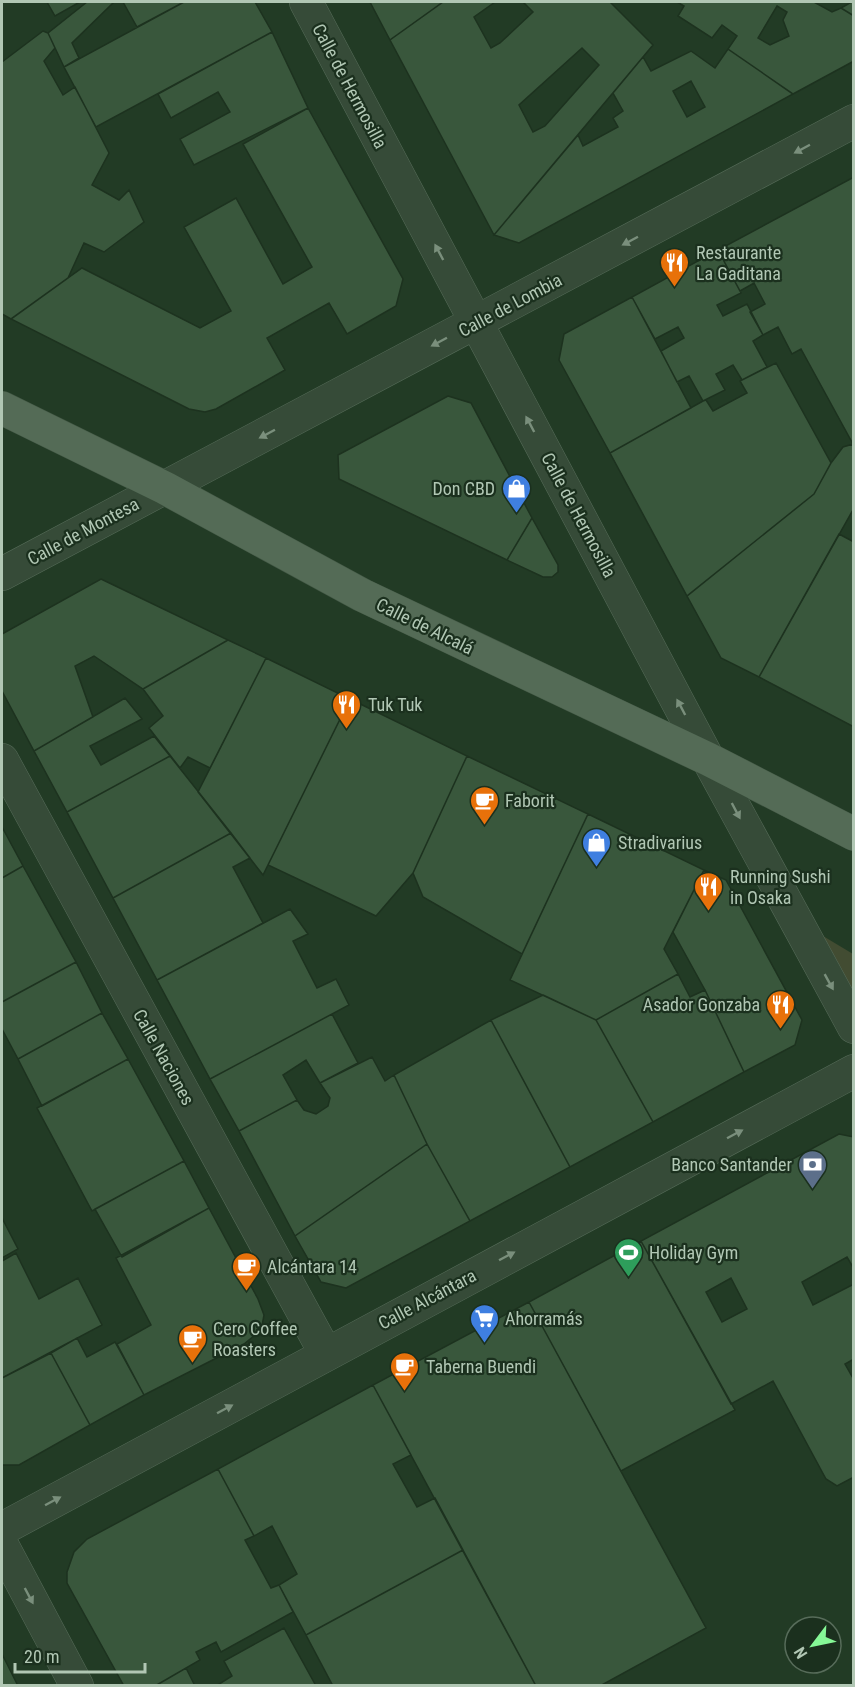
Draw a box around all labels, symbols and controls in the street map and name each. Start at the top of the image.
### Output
street label: Calle de Hermosilla [308,20,392,152]
one-way arrow [793,143,811,153]
one-way arrow [621,235,639,245]
place label: Restaurante La Gaditana [696,242,781,284]
one-way arrow [434,243,444,260]
restaurant icon: Restaurante La Gaditana [659,246,691,288]
street label: Calle de Lombia [455,269,565,341]
one-way arrow [431,337,448,347]
one-way arrow [525,415,535,432]
one-way arrow [258,429,275,439]
street label: Calle de Hermosilla [537,449,621,581]
shop icon: Don CBD [500,472,532,514]
place label: Don CBD [433,478,495,499]
street label: Calle de Montesa [24,493,142,569]
street label: Calle de Alcalá [373,593,477,659]
restaurant icon: Tuk Tuk [331,688,363,730]
place label: Tuk Tuk [368,694,422,715]
one-way arrow [676,699,686,716]
cafe icon: Faborit [468,784,500,826]
place label: Faborit [505,790,555,811]
one-way arrow [731,802,741,819]
shop icon: Stradivarius [581,826,613,868]
place label: Stradivarius [618,832,702,853]
place label: Running Sushi in Osaka [730,866,831,908]
restaurant icon: Running Sushi in Osaka [693,870,725,912]
one-way arrow [824,974,834,991]
restaurant icon: Asador Gonzaba [765,988,797,1030]
place label: Asador Gonzaba [643,994,760,1015]
street label: Calle Naciones [129,1005,199,1109]
one-way arrow [726,1129,743,1139]
bank icon: Banco Santander [797,1148,829,1190]
place label: Banco Santander [671,1154,793,1175]
sports icon: Holiday Gym [612,1236,644,1278]
place label: Holiday Gym [649,1242,738,1263]
cafe icon: Alcántara 14 [230,1250,262,1292]
one-way arrow [499,1251,516,1261]
place label: Alcántara 14 [267,1256,357,1277]
street label: Calle Alcántara [375,1264,479,1334]
supermarket icon: Ahorramás [468,1302,500,1344]
place label: Ahorramás [505,1308,583,1329]
place label: Cero Coffee Roasters [213,1318,297,1360]
cafe icon: Cero Coffee Roasters [176,1322,208,1364]
cafe icon: Taberna Buendi [389,1350,421,1392]
place label: Taberna Buendi [426,1356,536,1377]
one-way arrow [216,1404,233,1413]
one-way arrow [45,1496,62,1506]
one-way arrow [24,1588,34,1605]
north arrow [783,1615,843,1675]
scale bar [15,1636,146,1674]
text: N [790,1643,811,1662]
text: 20 m [24,1646,59,1667]

